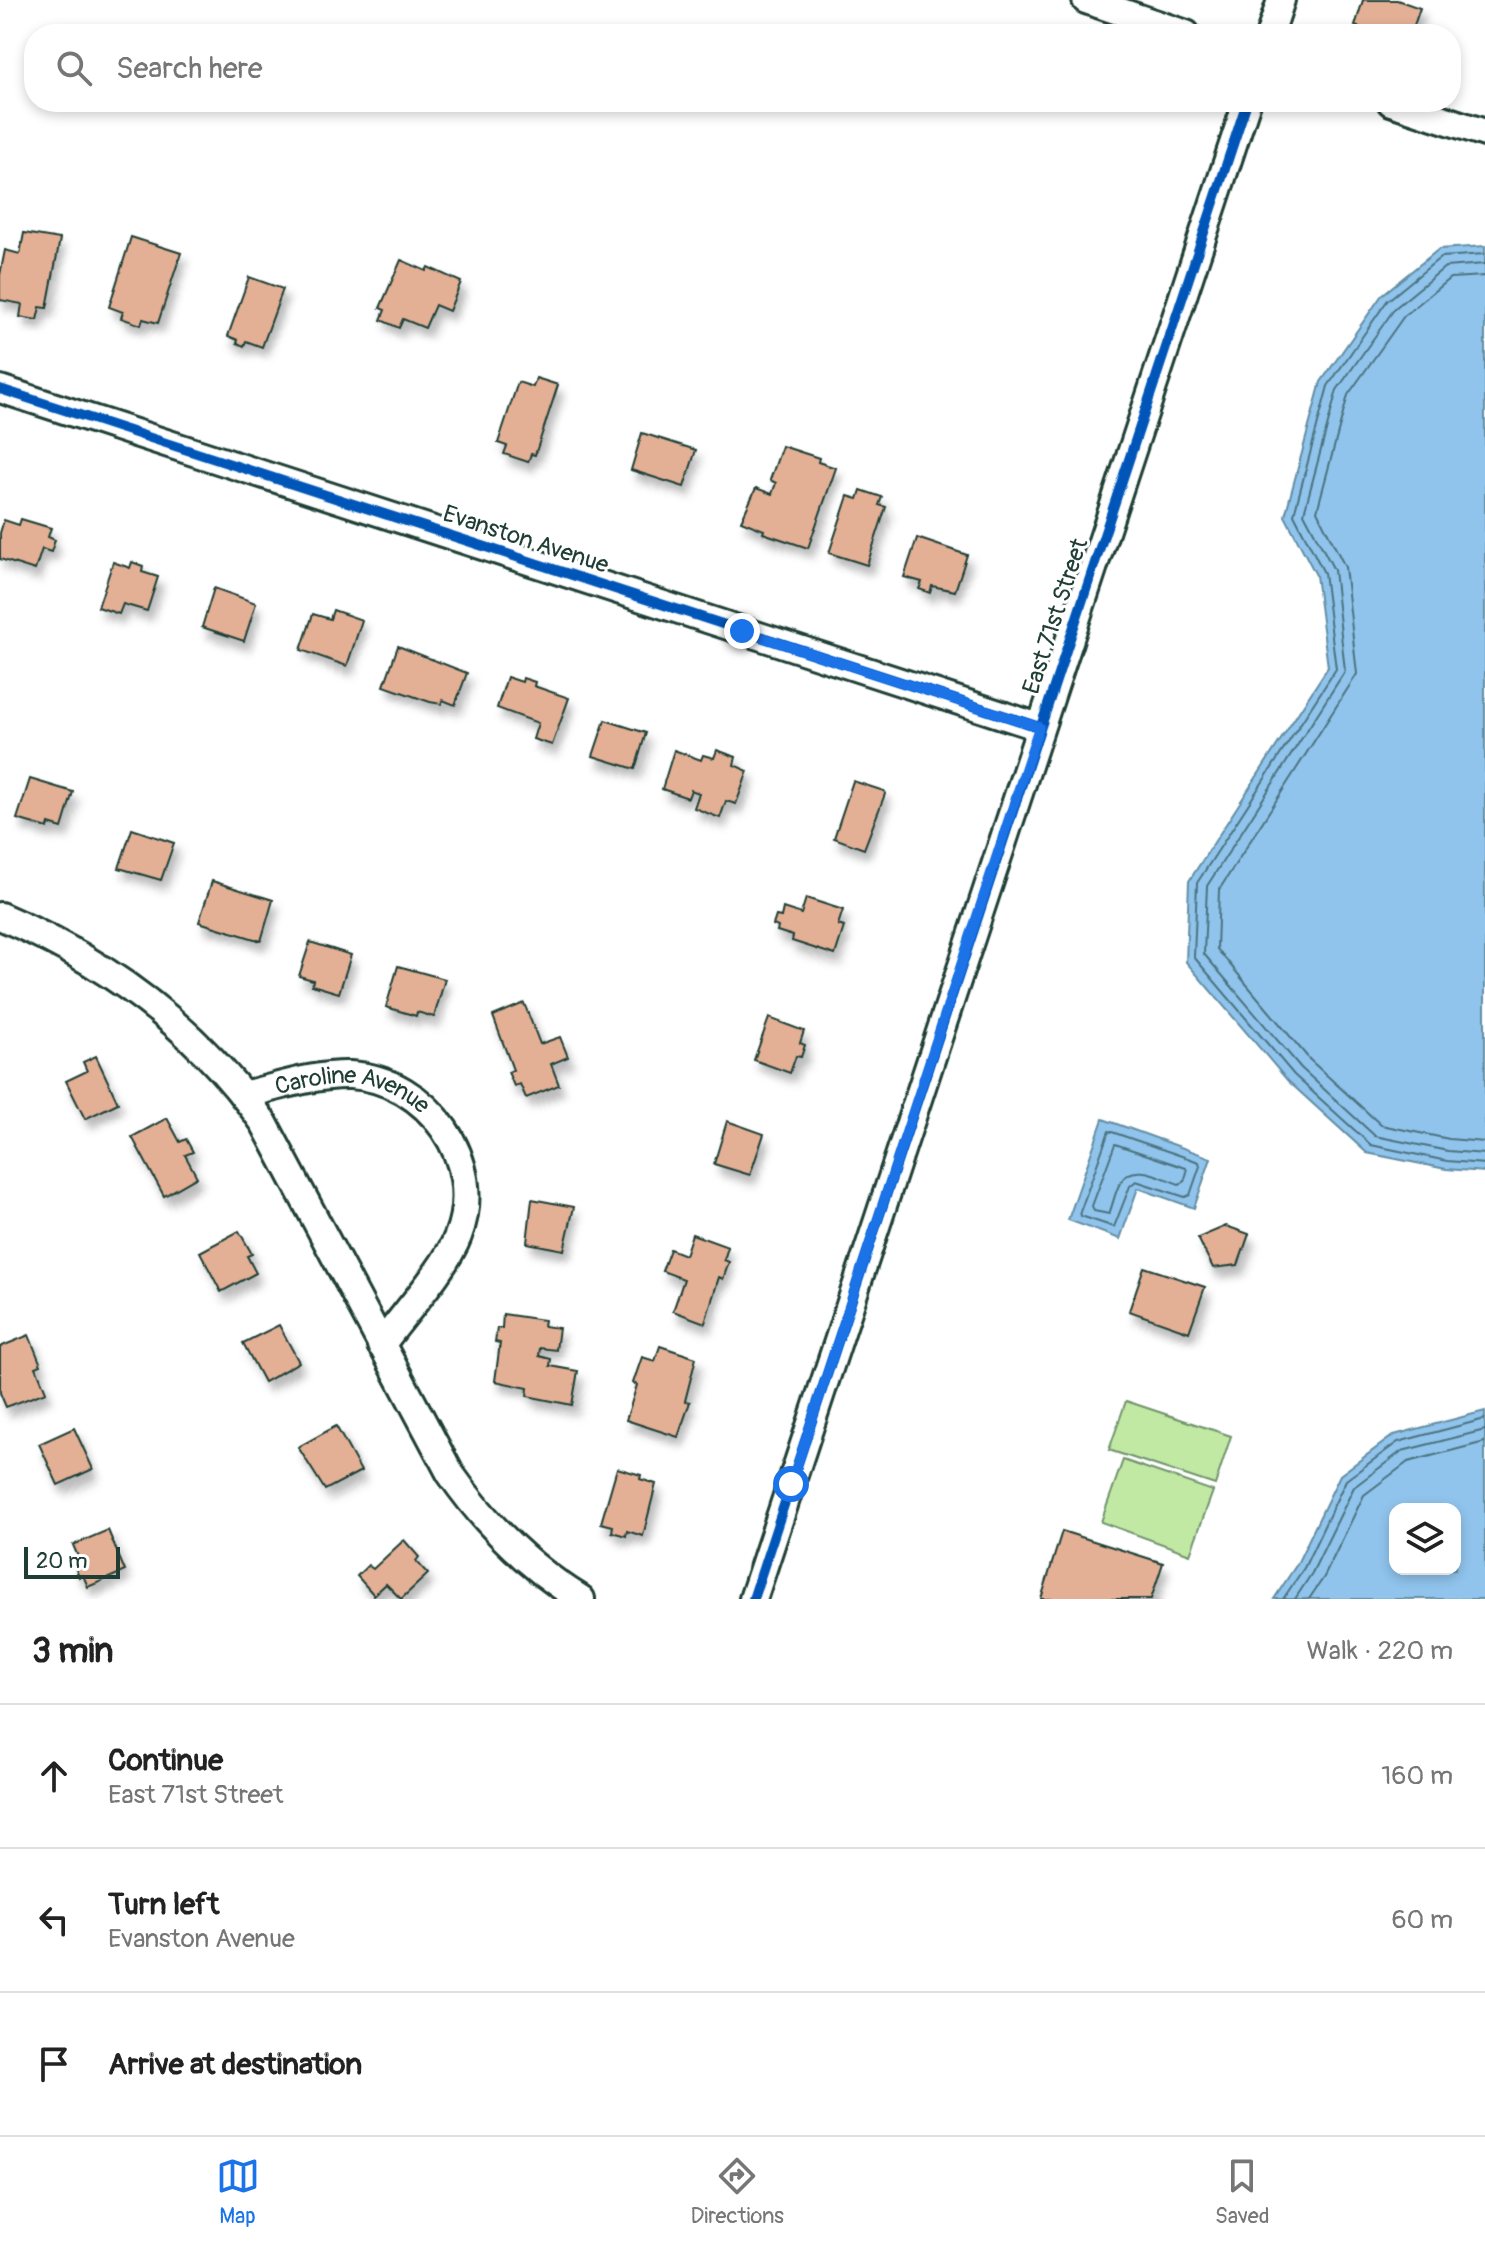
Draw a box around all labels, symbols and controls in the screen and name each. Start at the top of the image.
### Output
search box [24,24,1461,112]
icon: search [52,46,96,90]
text: Search here [116,50,263,87]
street label: Evanston Avenue [439,499,612,580]
street label: East 71st Street [1017,534,1094,698]
route end [724,613,760,649]
street label: Caroline Avenue [272,1061,436,1120]
route start [773,1466,809,1502]
map controls [1389,1503,1461,1575]
button: layers [1389,1503,1461,1575]
scale bar [24,1543,120,1579]
text: 20 m [36,1547,88,1575]
text: 3 min [32,1630,114,1673]
text: Walk · 220 m [1306,1635,1453,1667]
text: Continue [108,1742,223,1779]
icon: ahead [32,1754,76,1798]
text: 160 m [1381,1760,1453,1792]
text: East 71st Street [108,1779,284,1811]
text: Turn left [108,1886,219,1923]
icon: left [32,1898,76,1942]
text: 60 m [1391,1904,1453,1936]
text: Evanston Avenue [108,1923,295,1955]
icon: arrive [32,2042,76,2086]
text: Arrive at destination [108,2046,362,2083]
tab: Map [216,2154,260,2230]
tab: Directions [691,2154,784,2230]
tab: Saved [1215,2154,1269,2230]

